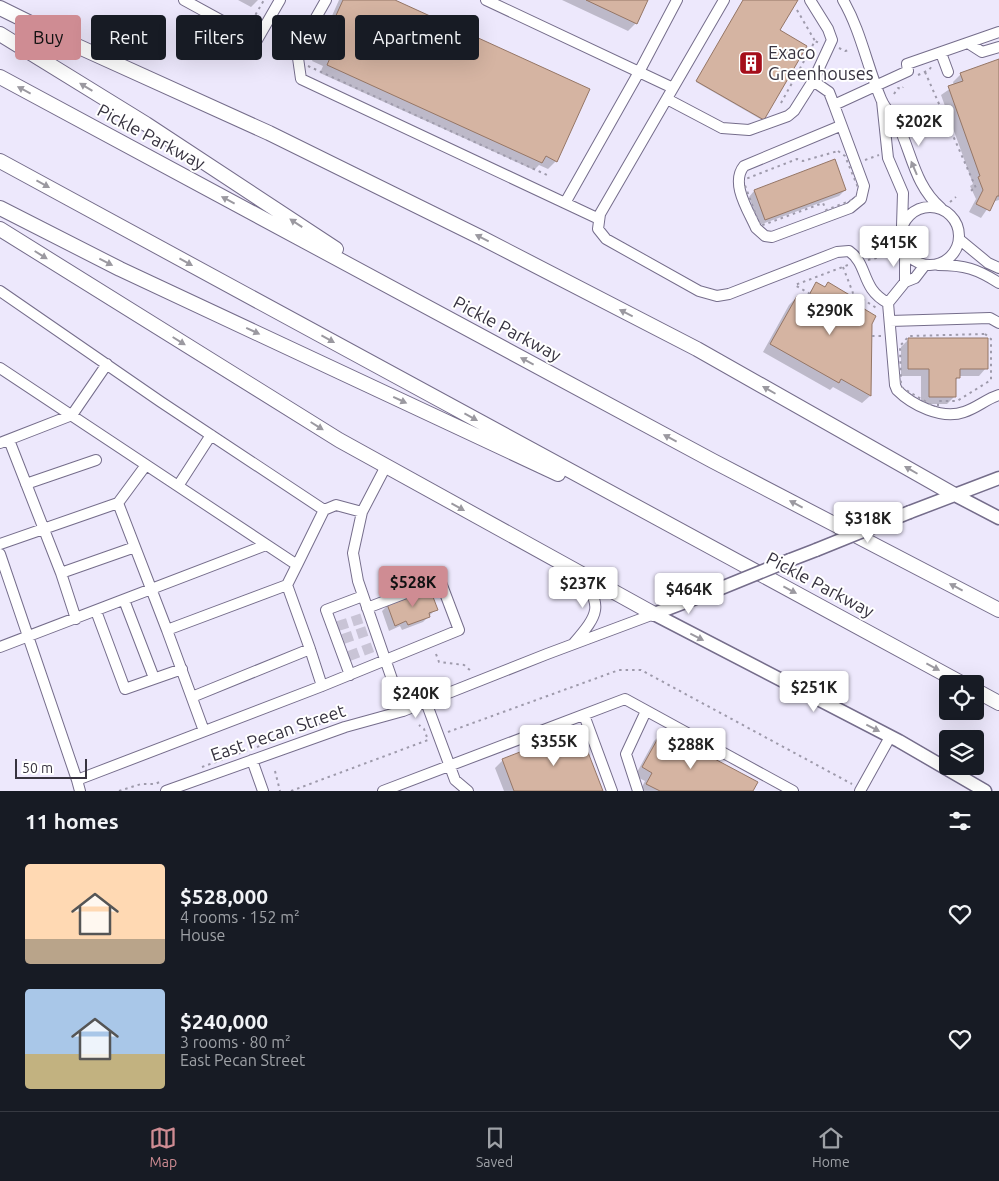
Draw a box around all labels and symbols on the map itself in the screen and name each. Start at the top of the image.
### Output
place label: Exaco Greenhouses [768,42,874,83]
building icon: Exaco Greenhouses [738,50,764,76]
one-way arrow [80,82,93,92]
one-way arrow [16,86,31,94]
street label: Pickle Parkway [94,99,209,173]
pin: $202K [884,104,954,147]
one-way arrow [910,160,918,175]
one-way arrow [35,180,50,188]
one-way arrow [221,196,236,204]
one-way arrow [290,218,303,228]
pin: $415K [859,226,929,268]
one-way arrow [475,234,489,242]
one-way arrow [35,250,48,259]
one-way arrow [179,257,192,266]
one-way arrow [99,258,113,266]
street label: Pickle Parkway [450,291,565,365]
pin: $290K [795,294,865,336]
one-way arrow [619,309,634,317]
one-way arrow [246,327,260,335]
one-way arrow [322,335,335,344]
one-way arrow [172,336,186,345]
one-way arrow [520,357,535,365]
one-way arrow [762,386,776,394]
one-way arrow [393,396,407,404]
one-way arrow [464,413,478,421]
one-way arrow [311,422,324,431]
one-way arrow [664,433,677,442]
one-way arrow [903,466,918,474]
one-way arrow [789,500,804,508]
pin: $318K [833,502,903,544]
one-way arrow [451,503,466,511]
street label: Pickle Parkway [763,547,878,621]
pin: $528K [378,566,448,608]
pin: $237K [548,566,618,609]
pin: $464K [654,572,724,615]
one-way arrow [949,583,963,591]
one-way arrow [782,586,797,594]
one-way arrow [690,633,705,641]
one-way arrow [926,663,939,672]
pin: $251K [779,670,849,713]
pin: $240K [381,676,451,719]
street label: East Pecan Street [208,700,348,764]
pin: $355K [519,724,589,767]
one-way arrow [865,724,880,732]
pin: $288K [656,728,726,770]
scale bar [15,756,88,779]

